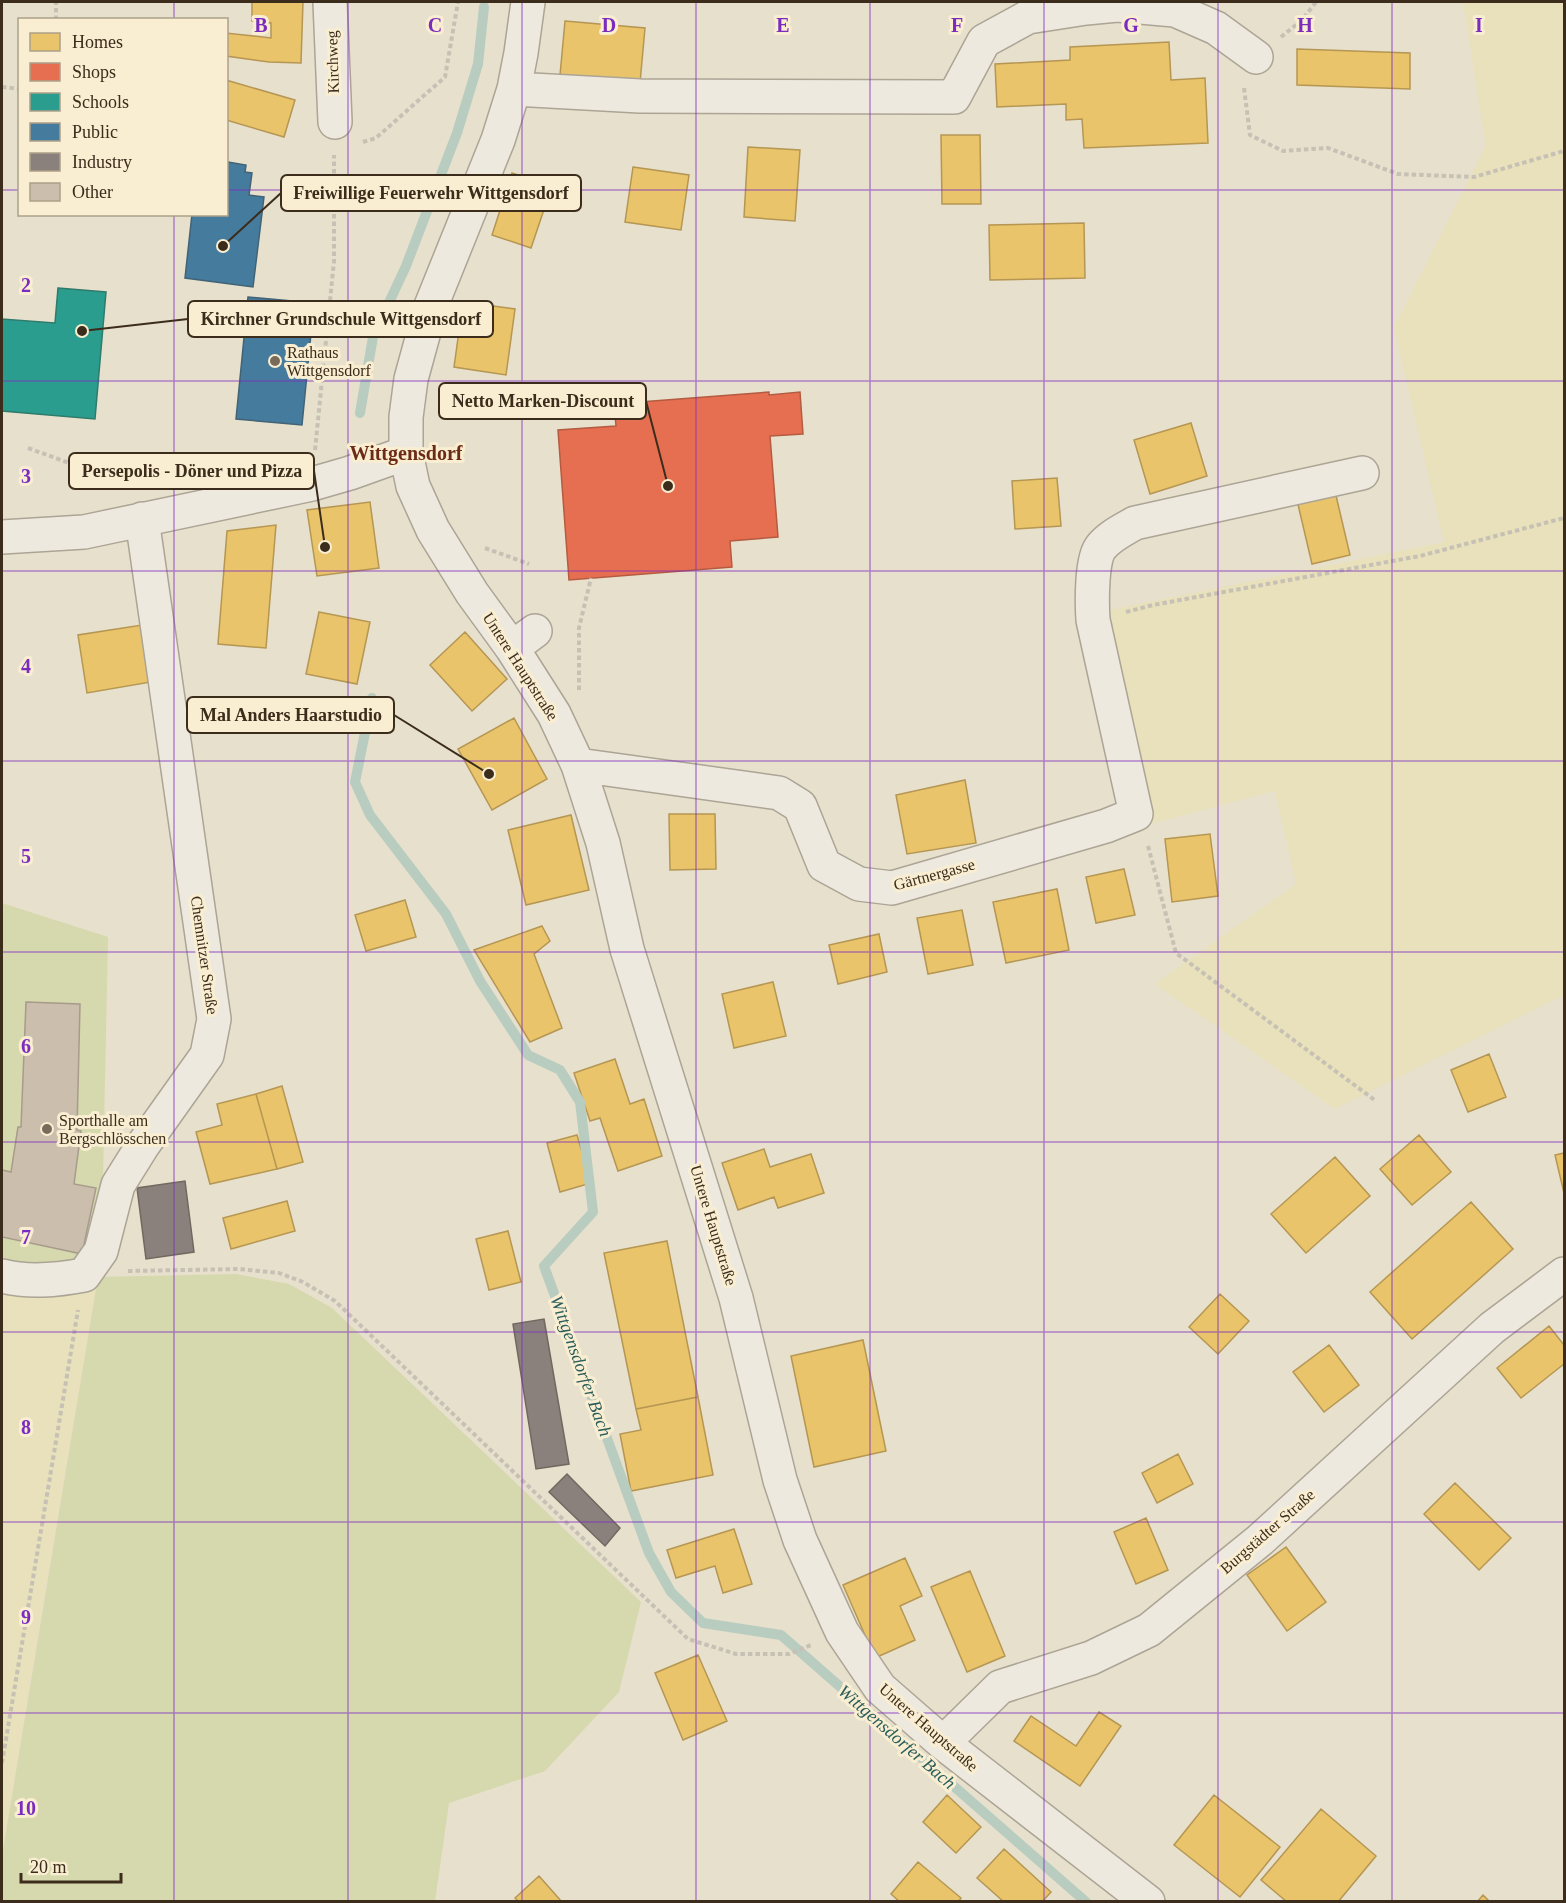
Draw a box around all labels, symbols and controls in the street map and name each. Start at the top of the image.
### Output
text: B [254,14,268,36]
text: C [428,14,442,36]
text: D [602,14,616,36]
text: E [776,14,790,36]
text: F [951,14,963,36]
text: G [1123,14,1139,36]
text: H [1297,14,1313,36]
text: I [1475,14,1483,36]
legend [18,18,228,216]
street label: Kirchweg [323,30,343,94]
text: Homes [72,32,123,52]
text: Shops [72,62,116,82]
text: Schools [72,92,129,112]
text: Public [72,122,118,142]
text: Industry [72,152,132,172]
callout: Freiwillige Feuerwehr Wittgensdorf [281,175,581,211]
text: Other [72,182,113,202]
text: Freiwillige Feuerwehr Wittgensdorf [293,183,570,203]
text: 2 [21,274,31,296]
callout: Kirchner Grundschule Wittgensdorf [188,301,493,337]
text: Kirchner Grundschule Wittgensdorf [201,309,482,329]
place label: Rathaus Wittgensdorf [287,344,371,380]
marker: Rathaus Wittgensdorf [268,354,282,368]
callout: Netto Marken-Discount [439,383,646,419]
text: Netto Marken-Discount [452,391,634,411]
district label: Wittgensdorf [350,442,463,465]
callout: Persepolis - Döner und Pizza [69,453,314,489]
text: Persepolis - Döner und Pizza [82,461,302,481]
text: 3 [21,465,31,487]
street label: Untere Hauptstraße [479,609,562,724]
text: 4 [21,655,31,677]
callout: Mal Anders Haarstudio [187,697,394,733]
text: Mal Anders Haarstudio [200,705,382,725]
text: 5 [21,845,31,867]
street label: Gärtnergasse [892,856,977,894]
street label: Chemnitzer Straße [188,895,221,1015]
text: 6 [21,1035,31,1057]
place label: Sporthalle am Bergschlösschen [59,1112,166,1148]
marker: Sporthalle am Bergschlösschen [40,1122,54,1136]
street label: Untere Hauptstraße [686,1163,740,1288]
text: 7 [21,1226,31,1248]
water label: Wittgensdorfer Bach [546,1293,616,1439]
text: 8 [21,1416,31,1438]
street label: Burgstädter Straße [1217,1486,1319,1578]
text: 9 [21,1606,31,1628]
street label: Untere Hauptstraße [875,1680,981,1775]
water label: Wittgensdorfer Bach [834,1681,960,1793]
text: 10 [16,1797,36,1819]
scale bar [21,1846,122,1884]
text: 20 m [30,1857,67,1877]

